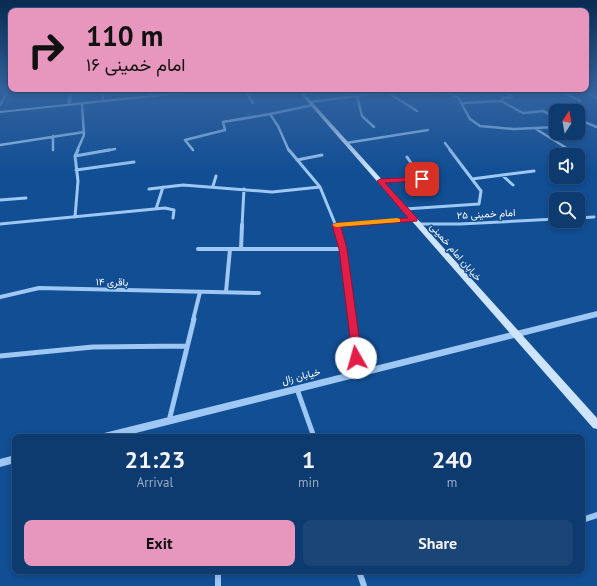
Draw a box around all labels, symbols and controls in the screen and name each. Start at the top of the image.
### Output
text: 110 m [86,17,163,54]
icon: right [20,24,72,76]
text: امام خمینی ۱۶ [86,53,185,76]
north arrow [549,104,585,140]
map controls [549,104,585,228]
button: sound [549,148,585,184]
pin [405,162,439,196]
icon: arrive [411,168,433,190]
button: search [549,192,585,228]
street label: امام خمینی ۲۵ [456,206,516,222]
street label: خیابان امام خمینی [427,220,485,284]
street label: باقری ۱۴ [96,275,128,289]
position arrow [335,337,377,379]
street label: خیابان زال [280,365,322,387]
text: 21:23 [125,444,185,475]
text: 1 [302,444,315,475]
text: 240 [432,444,472,475]
text: Arrival [137,474,173,491]
text: min [298,474,319,491]
text: m [447,474,457,491]
button: Exit [24,520,295,566]
button: Share [303,520,573,566]

